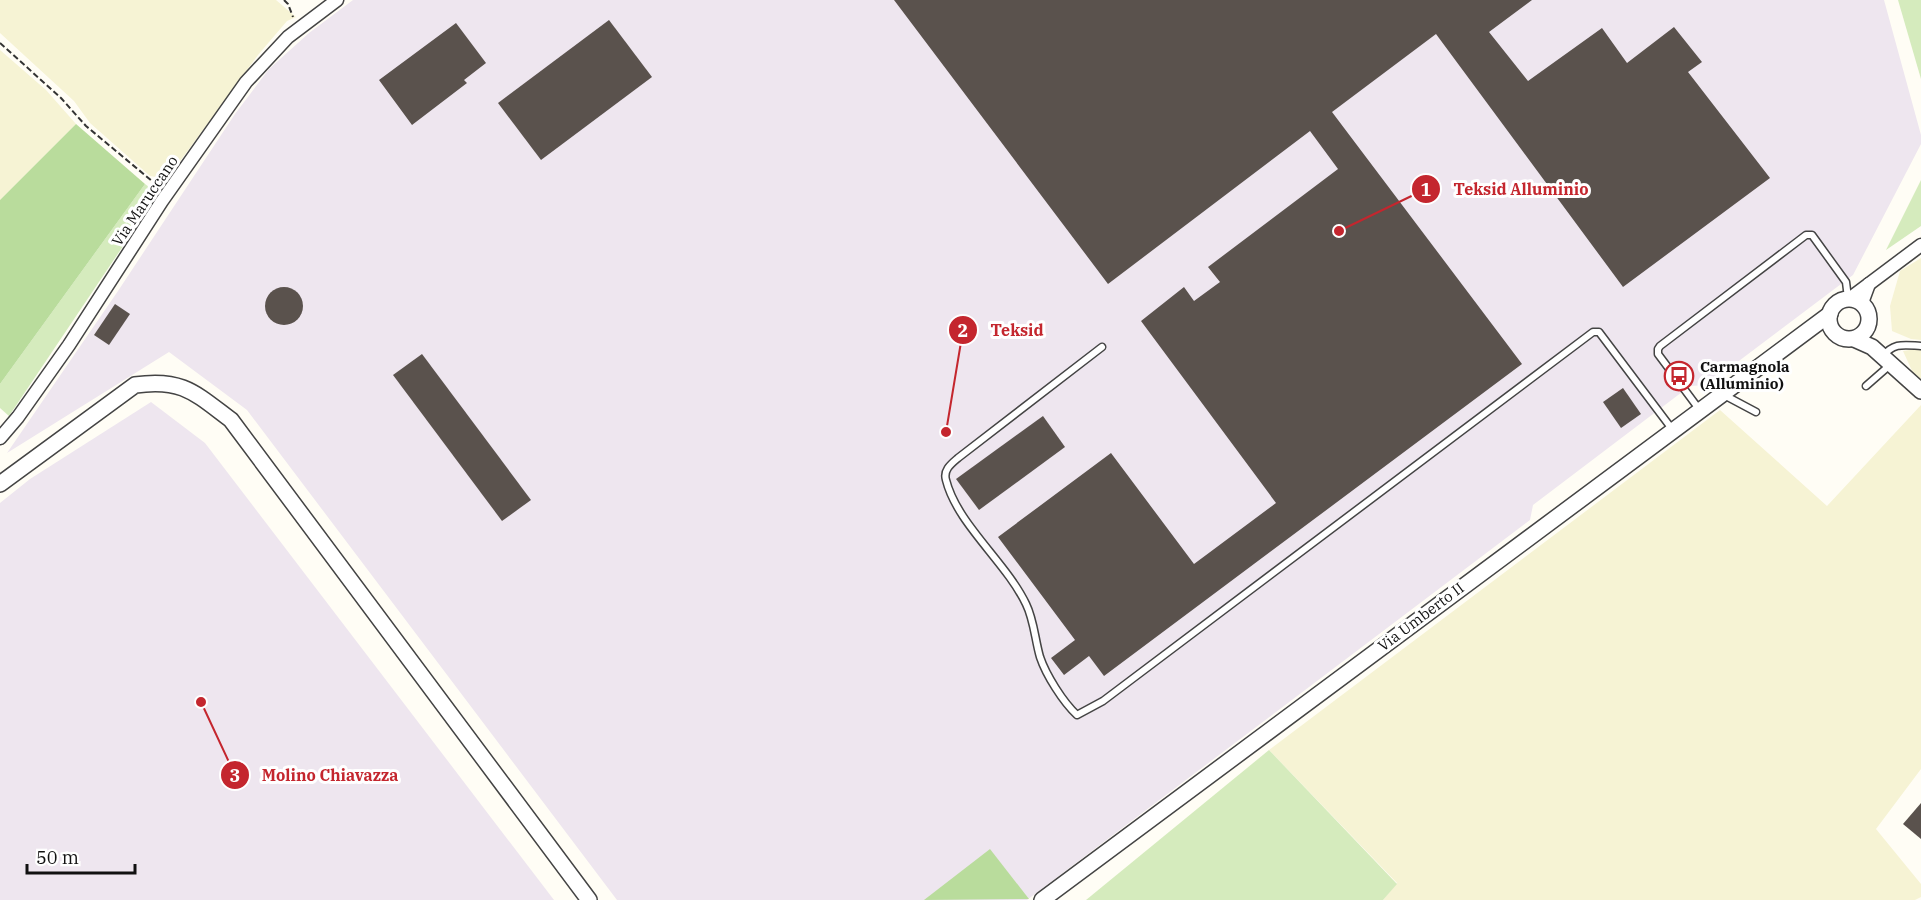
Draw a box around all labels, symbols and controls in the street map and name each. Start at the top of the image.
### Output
street label: Via Maruccano [107,152,182,250]
callout: Teksid Alluminio [1411,172,1600,206]
text: 1 [1421,178,1432,201]
text: Teksid Alluminio [1454,179,1588,199]
callout: Teksid [948,313,1055,347]
text: 2 [958,319,968,342]
text: Teksid [990,320,1044,340]
place label: Carmagnola (Alluminio) [1700,357,1790,393]
bus stop icon: Carmagnola (Alluminio) [1663,360,1695,392]
street label: Via Umberto II [1374,578,1468,655]
callout: Molino Chiavazza [220,758,410,792]
text: 3 [230,764,240,787]
text: Molino Chiavazza [262,765,398,785]
scale bar [27,837,135,875]
text: 50 m [36,846,79,869]

